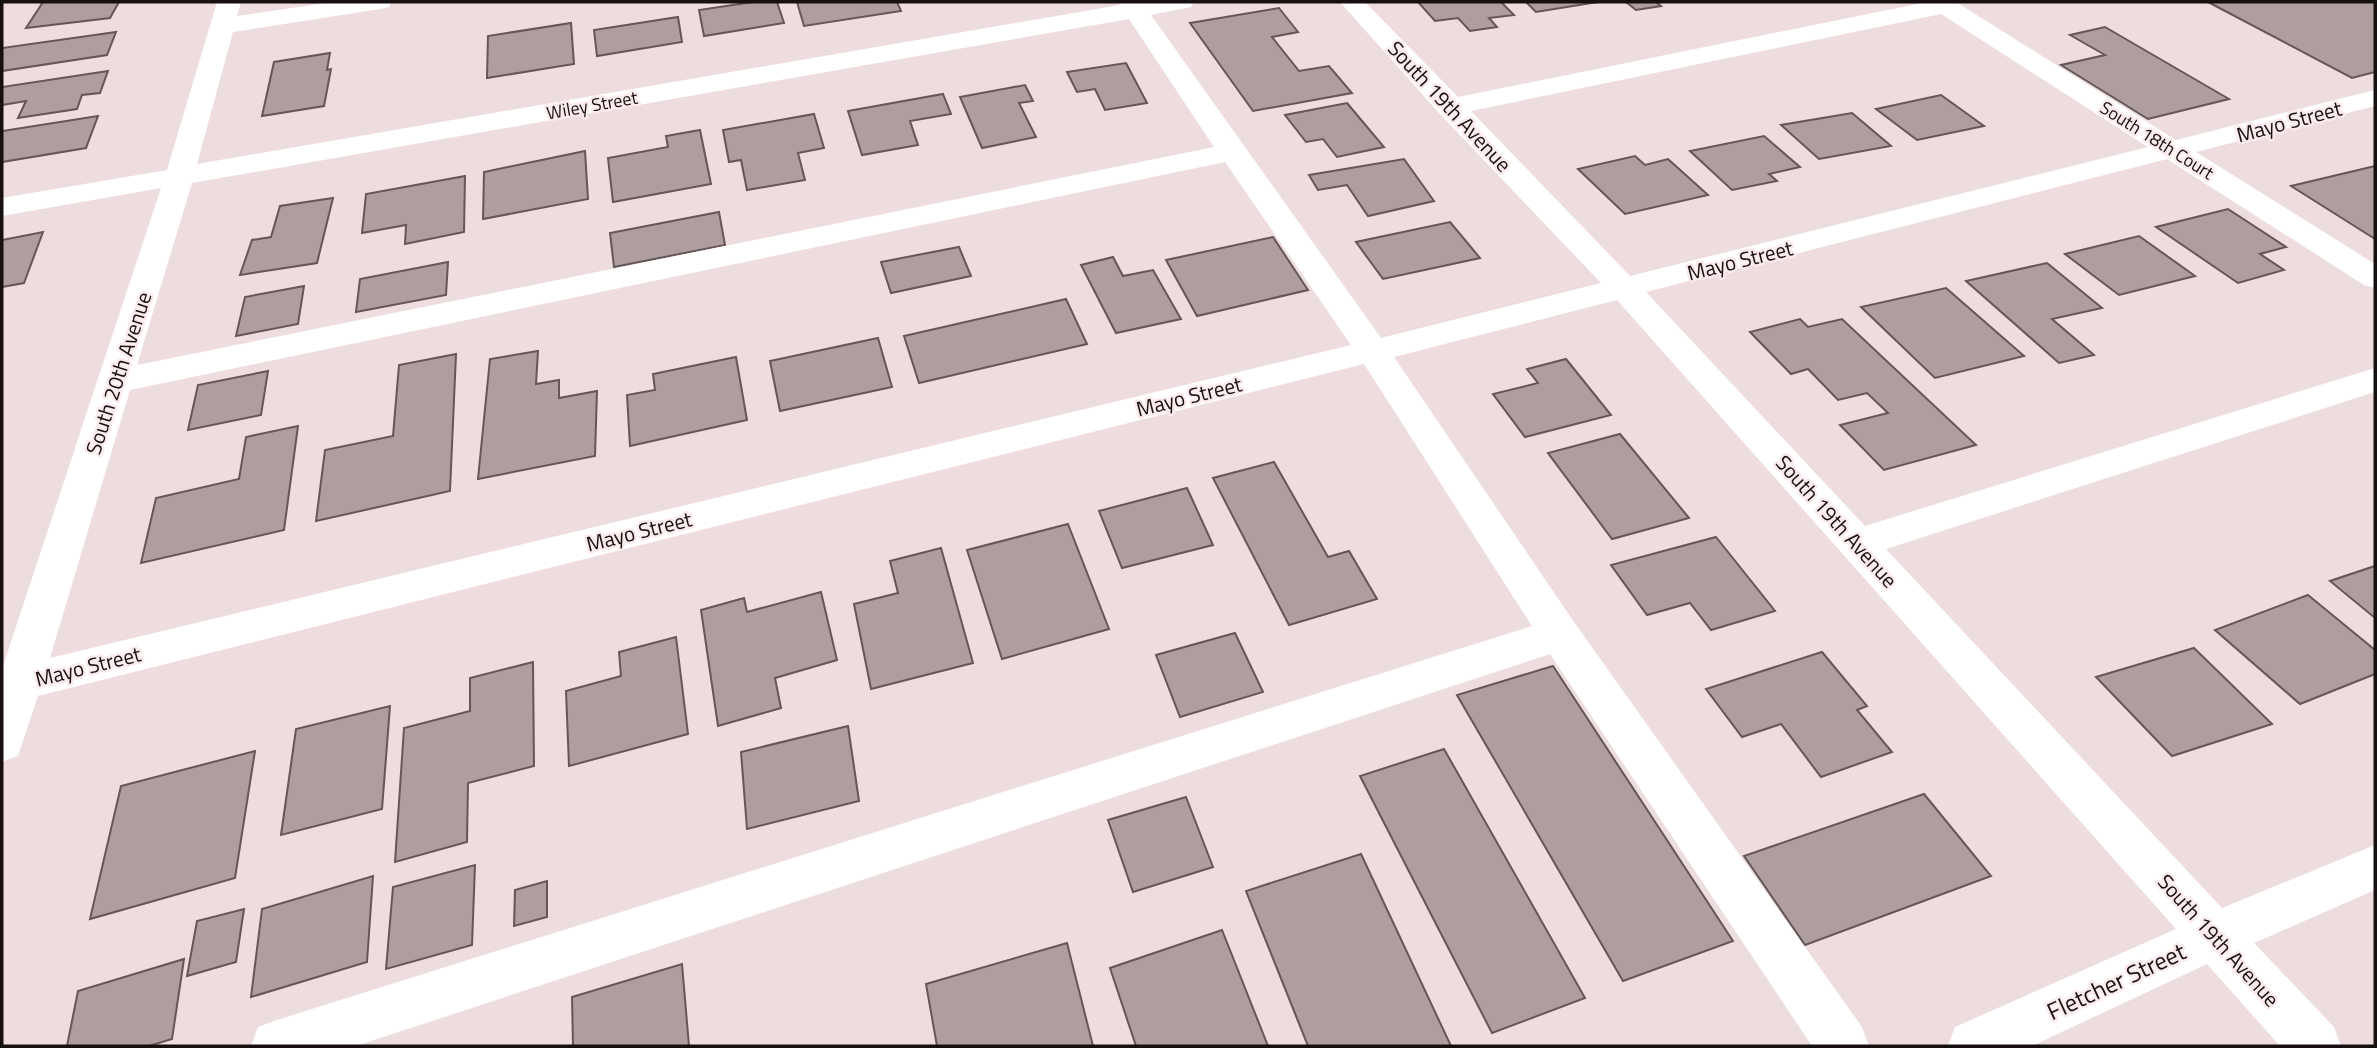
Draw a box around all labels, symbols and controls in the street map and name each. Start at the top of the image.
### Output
street label: South 19th Avenue [1381,33,1519,179]
street label: Wiley Street [544,84,640,126]
street label: Mayo Street [2233,91,2346,150]
street label: South 18th Court [2095,94,2220,186]
street label: Mayo Street [1684,231,1797,289]
street label: South 20th Avenue [77,288,159,458]
street label: Mayo Street [1133,367,1246,425]
street label: South 19th Avenue [1768,447,1906,595]
street label: Mayo Street [583,502,696,560]
street label: Mayo Street [32,637,145,695]
street label: South 19th Avenue [2150,866,2288,1014]
street label: Fletcher Street [2041,933,2192,1029]

